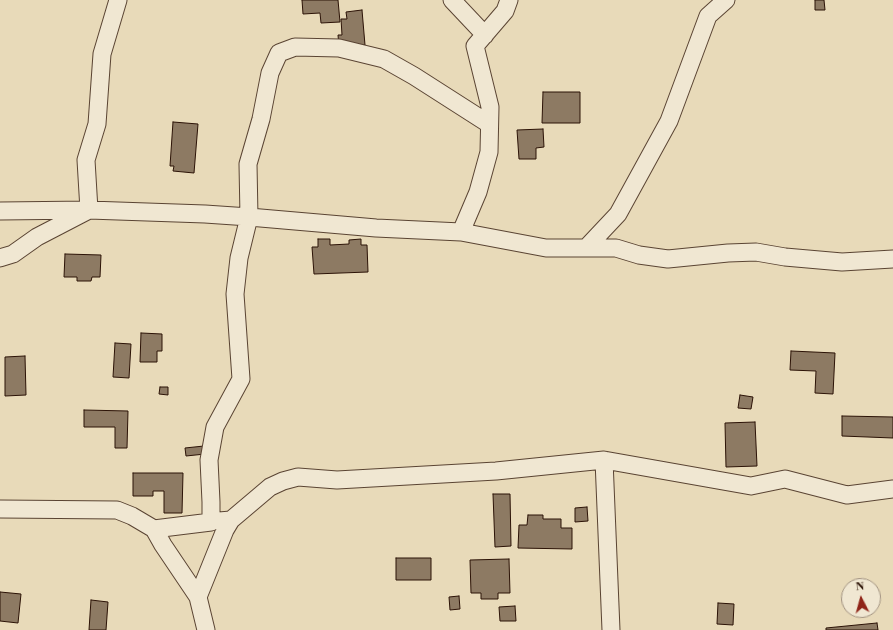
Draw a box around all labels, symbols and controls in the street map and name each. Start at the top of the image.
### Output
north arrow [841,578,881,618]
text: N [855,580,865,594]

